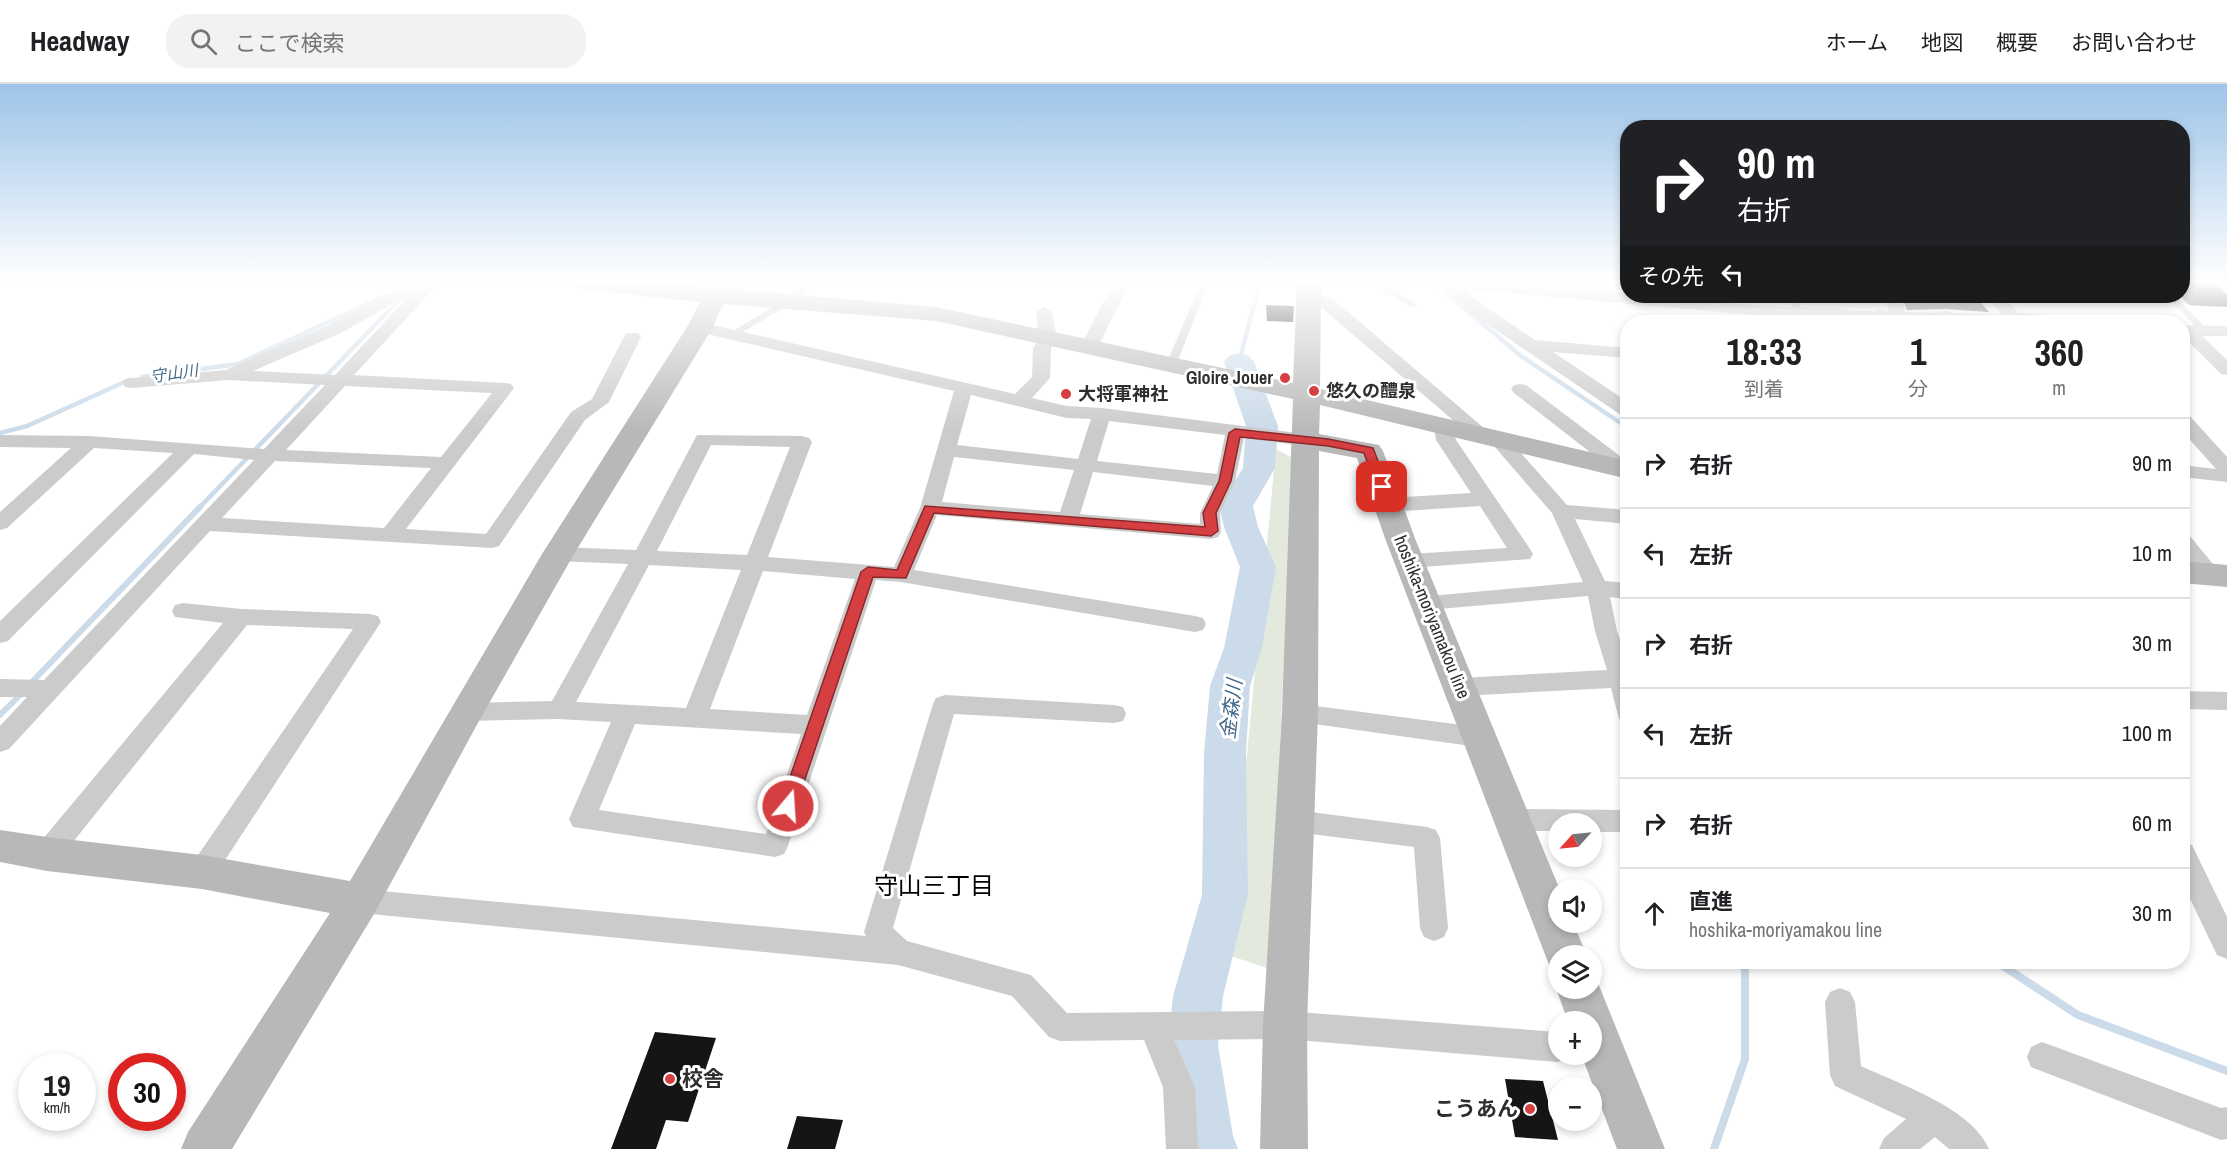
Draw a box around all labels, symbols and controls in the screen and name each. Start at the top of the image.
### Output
search box [166,14,586,68]
text: Headway [30,22,130,60]
icon: search [187,25,220,58]
text: ここで検索 [235,28,345,58]
text: ホーム [1826,28,1888,57]
text: 地図 [1921,28,1963,57]
text: 概要 [1996,28,2038,57]
text: お問い合わせ [2071,28,2197,57]
text: 90 m [1737,135,1816,191]
icon: right [1638,144,1716,222]
text: 右折 [1737,192,1791,228]
icon: left [1716,258,1749,291]
text: その先 [1638,261,1704,291]
text: 18:33 [1726,328,1802,376]
text: 1 [1910,328,1926,376]
text: 360 [2034,329,2084,377]
water label: 守山川 [149,358,201,387]
place label: Gloire Jouer [1186,365,1273,390]
marker: Gloire Jouer [1278,371,1292,385]
text: m [2052,374,2066,401]
text: 到着 [1744,375,1784,402]
text: 分 [1908,375,1928,402]
place label: 悠久の醴泉 [1326,378,1416,403]
place label: 大将軍神社 [1078,381,1168,406]
marker: 悠久の醴泉 [1307,384,1321,398]
marker: 大将軍神社 [1059,387,1073,401]
icon: right [1638,447,1671,480]
text: 90 m [2132,448,2172,478]
text: 右折 [1689,450,1733,480]
pin [1356,461,1407,512]
icon: arrive [1365,470,1398,503]
street label: hoshika-moriyamakou line [1388,532,1477,702]
icon: left [1638,537,1671,570]
text: 10 m [2132,538,2172,568]
text: 左折 [1689,540,1733,570]
icon: right [1638,627,1671,660]
text: 30 m [2132,628,2172,658]
text: 右折 [1689,630,1733,660]
water label: 金森川 [1213,676,1248,740]
icon: left [1638,717,1671,750]
text: 100 m [2122,718,2172,748]
text: 左折 [1689,720,1733,750]
position arrow [756,774,820,838]
icon: right [1638,807,1671,840]
text: 60 m [2132,808,2172,838]
text: 右折 [1689,810,1733,840]
north arrow [1548,813,1602,867]
map controls [1548,813,1602,1131]
district label: 守山三丁目 [874,869,994,901]
button: sound [1548,879,1602,933]
text: 直進 [1689,886,1733,916]
icon: ahead [1638,897,1671,930]
text: 30 m [2132,898,2172,928]
text: hoshika-moriyamakou line [1689,916,1882,943]
button: layers [1548,945,1602,999]
button: + [1548,1011,1602,1065]
speed limit sign: 30 [108,1053,186,1131]
place label: 校舎 [682,1064,724,1093]
text: 19 [43,1065,71,1105]
marker: 校舎 [663,1072,677,1086]
button: − [1548,1077,1602,1131]
place label: こうあん [1434,1094,1518,1123]
text: km/h [44,1097,70,1118]
marker: こうあん [1523,1102,1537,1116]

